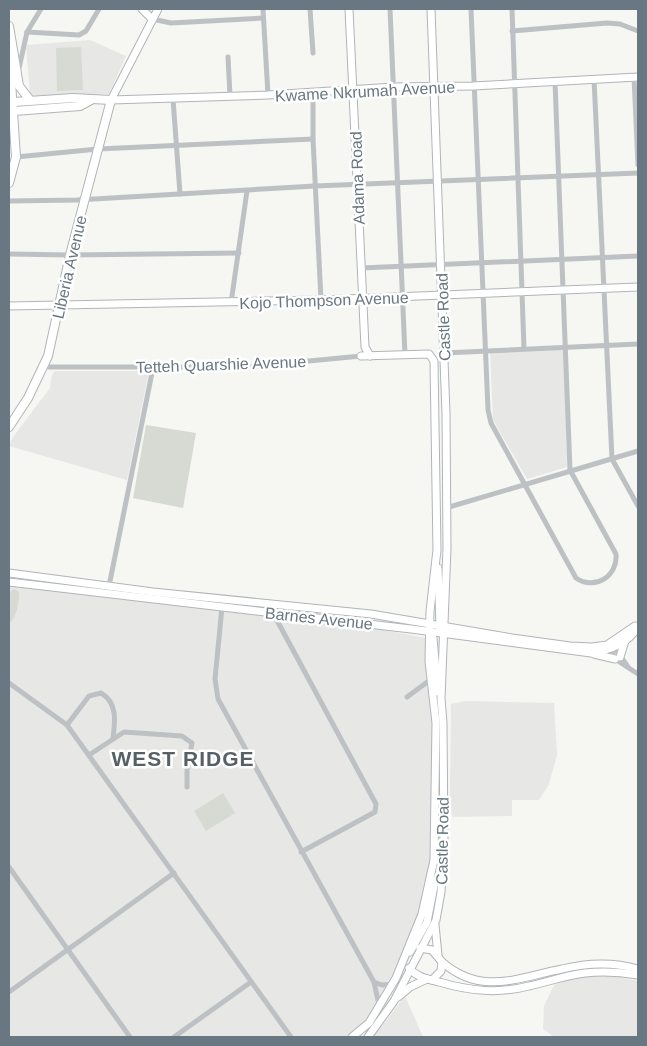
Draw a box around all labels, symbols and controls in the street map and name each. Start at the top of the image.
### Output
street label: Kwame Nkrumah Avenue [275,78,456,105]
street label: Adama Road [347,131,368,225]
street label: Liberia Avenue [49,214,90,320]
street label: Castle Road [433,273,454,361]
street label: Kojo Thompson Avenue [239,289,409,312]
street label: Tetteh Quarshie Avenue [136,353,307,376]
street label: Barnes Avenue [264,604,374,633]
district label: WEST RIDGE [111,747,255,770]
street label: Castle Road [433,797,452,885]

